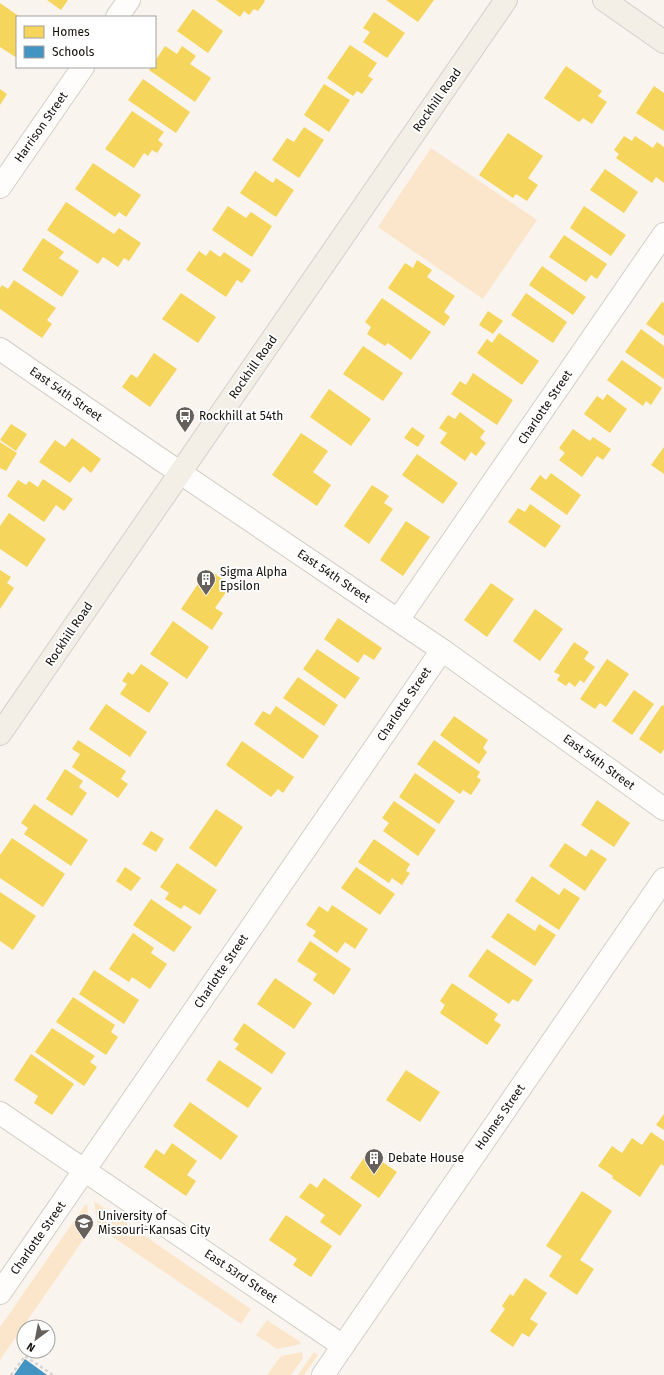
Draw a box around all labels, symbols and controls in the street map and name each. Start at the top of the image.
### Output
legend [16,16,156,68]
text: Homes [52,25,90,39]
text: Schools [52,45,95,59]
street label: Rockhill Road [410,66,464,134]
street label: Harrison Street [12,89,71,165]
street label: Rockhill Road [226,333,280,401]
street label: East 54th Street [27,364,105,425]
street label: Charlotte Street [515,367,575,447]
bus stop icon: Rockhill at 54th [174,405,196,433]
place label: Rockhill at 54th [199,409,283,423]
street label: East 54th Street [295,546,374,606]
place label: Sigma Alpha Epsilon [220,565,287,593]
building icon: Sigma Alpha Epsilon [195,568,217,596]
street label: Rockhill Road [42,599,96,669]
street label: Charlotte Street [374,664,434,744]
street label: East 54th Street [560,731,638,793]
street label: Charlotte Street [191,931,251,1011]
street label: Holmes Street [472,1081,528,1152]
building icon: Debate House [363,1147,385,1175]
place label: Debate House [388,1151,464,1165]
street label: Charlotte Street [8,1198,69,1277]
place label: University of Missouri-Kansas City [98,1209,210,1237]
school or university icon: University of Missouri-Kansas City [73,1212,95,1240]
street label: East 53rd Street [202,1246,281,1306]
north arrow [16,1319,56,1359]
text: N [24,1340,38,1355]

